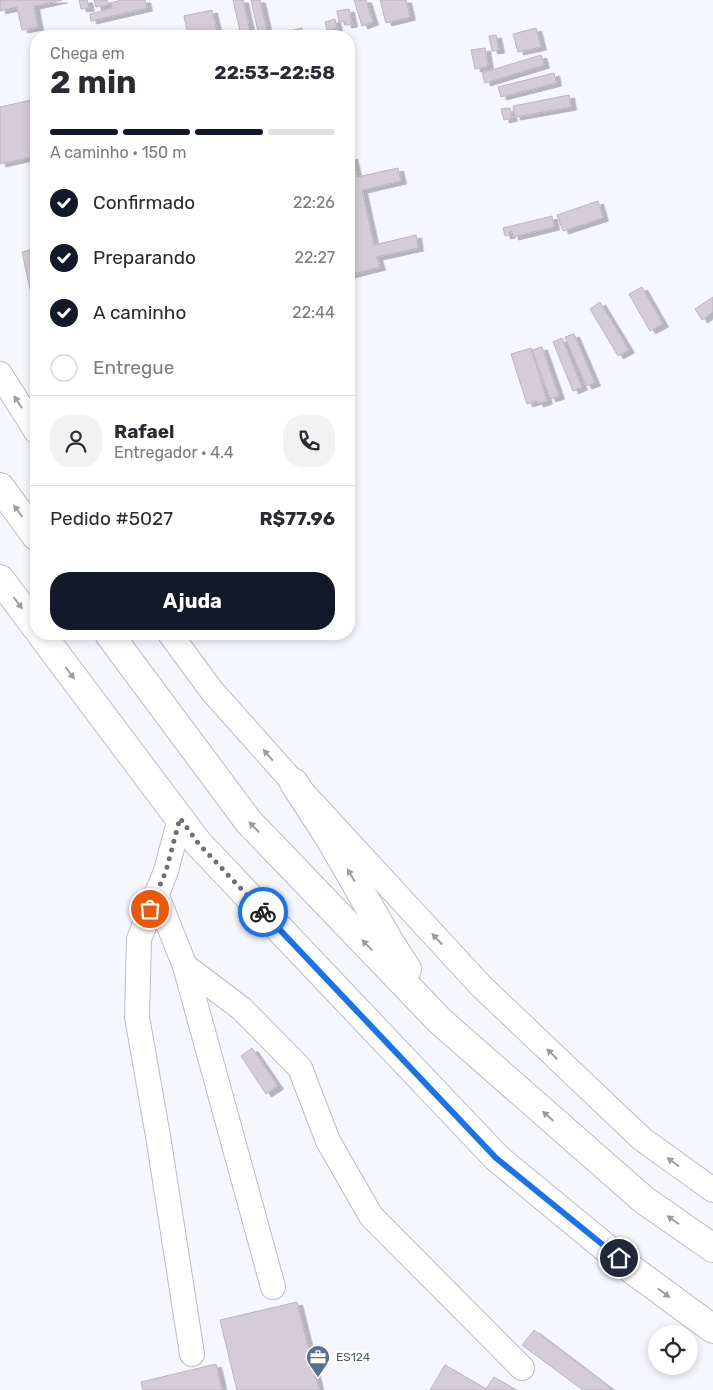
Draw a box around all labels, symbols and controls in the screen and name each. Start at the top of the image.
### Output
text: Chega em [50,44,125,63]
text: 22:53–22:58 [214,61,335,84]
text: 2 min [50,63,137,101]
text: A caminho · 150 m [50,143,186,162]
icon: check [50,189,78,217]
text: Confirmado [93,191,195,214]
text: 22:26 [293,193,335,212]
icon: check [50,244,78,272]
text: Preparando [93,246,196,269]
text: 22:27 [295,248,335,267]
icon: check [50,299,78,327]
text: A caminho [93,301,186,324]
text: 22:44 [292,303,335,322]
text: Entregue [93,356,174,379]
one-way arrow [14,396,23,409]
button: person [50,415,102,467]
button: phone [283,415,335,467]
text: Rafael [114,420,174,443]
text: Entregador · 4.4 [114,443,234,462]
one-way arrow [13,504,23,518]
text: Pedido #5027 [50,507,173,530]
text: R$77.96 [259,507,335,530]
button: Ajuda [50,572,335,630]
one-way arrow [13,596,23,610]
one-way arrow [65,666,76,679]
one-way arrow [263,748,274,761]
one-way arrow [248,822,260,834]
one-way arrow [346,868,355,881]
courier [238,887,288,937]
pin [129,888,171,930]
icon: bag [136,895,164,923]
icon: bike [249,898,277,926]
one-way arrow [431,933,443,945]
one-way arrow [361,939,373,951]
one-way arrow [547,1048,559,1060]
one-way arrow [543,1110,555,1122]
one-way arrow [667,1156,680,1167]
one-way arrow [666,1215,680,1225]
pin [598,1237,640,1279]
icon: home [605,1244,633,1272]
one-way arrow [658,1288,671,1298]
map controls [648,1325,698,1375]
button: locate [648,1325,698,1375]
office icon: ES124 [305,1344,331,1378]
place label: ES124 [336,1350,371,1364]

